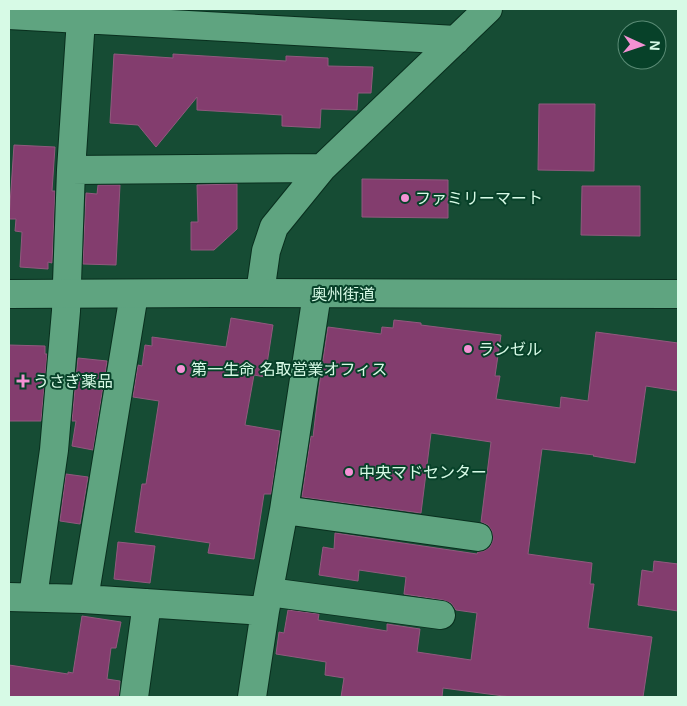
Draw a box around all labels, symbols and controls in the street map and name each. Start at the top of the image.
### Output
north arrow [617,20,667,70]
text: N [647,40,663,51]
place label: ファミリーマート [415,190,543,207]
marker: ファミリーマート [399,192,411,204]
street label: 奥州街道 [311,286,375,303]
place label: ランゼル [478,341,542,358]
marker: ランゼル [462,343,474,355]
place label: 第一生命 名取営業オフィス [191,361,387,378]
marker: 第一生命 名取営業オフィス [175,363,187,375]
place label: うさぎ薬品 [33,373,113,390]
marker: うさぎ薬品 [17,375,29,387]
place label: 中央マドセンター [359,464,487,481]
marker: 中央マドセンター [343,466,355,478]

